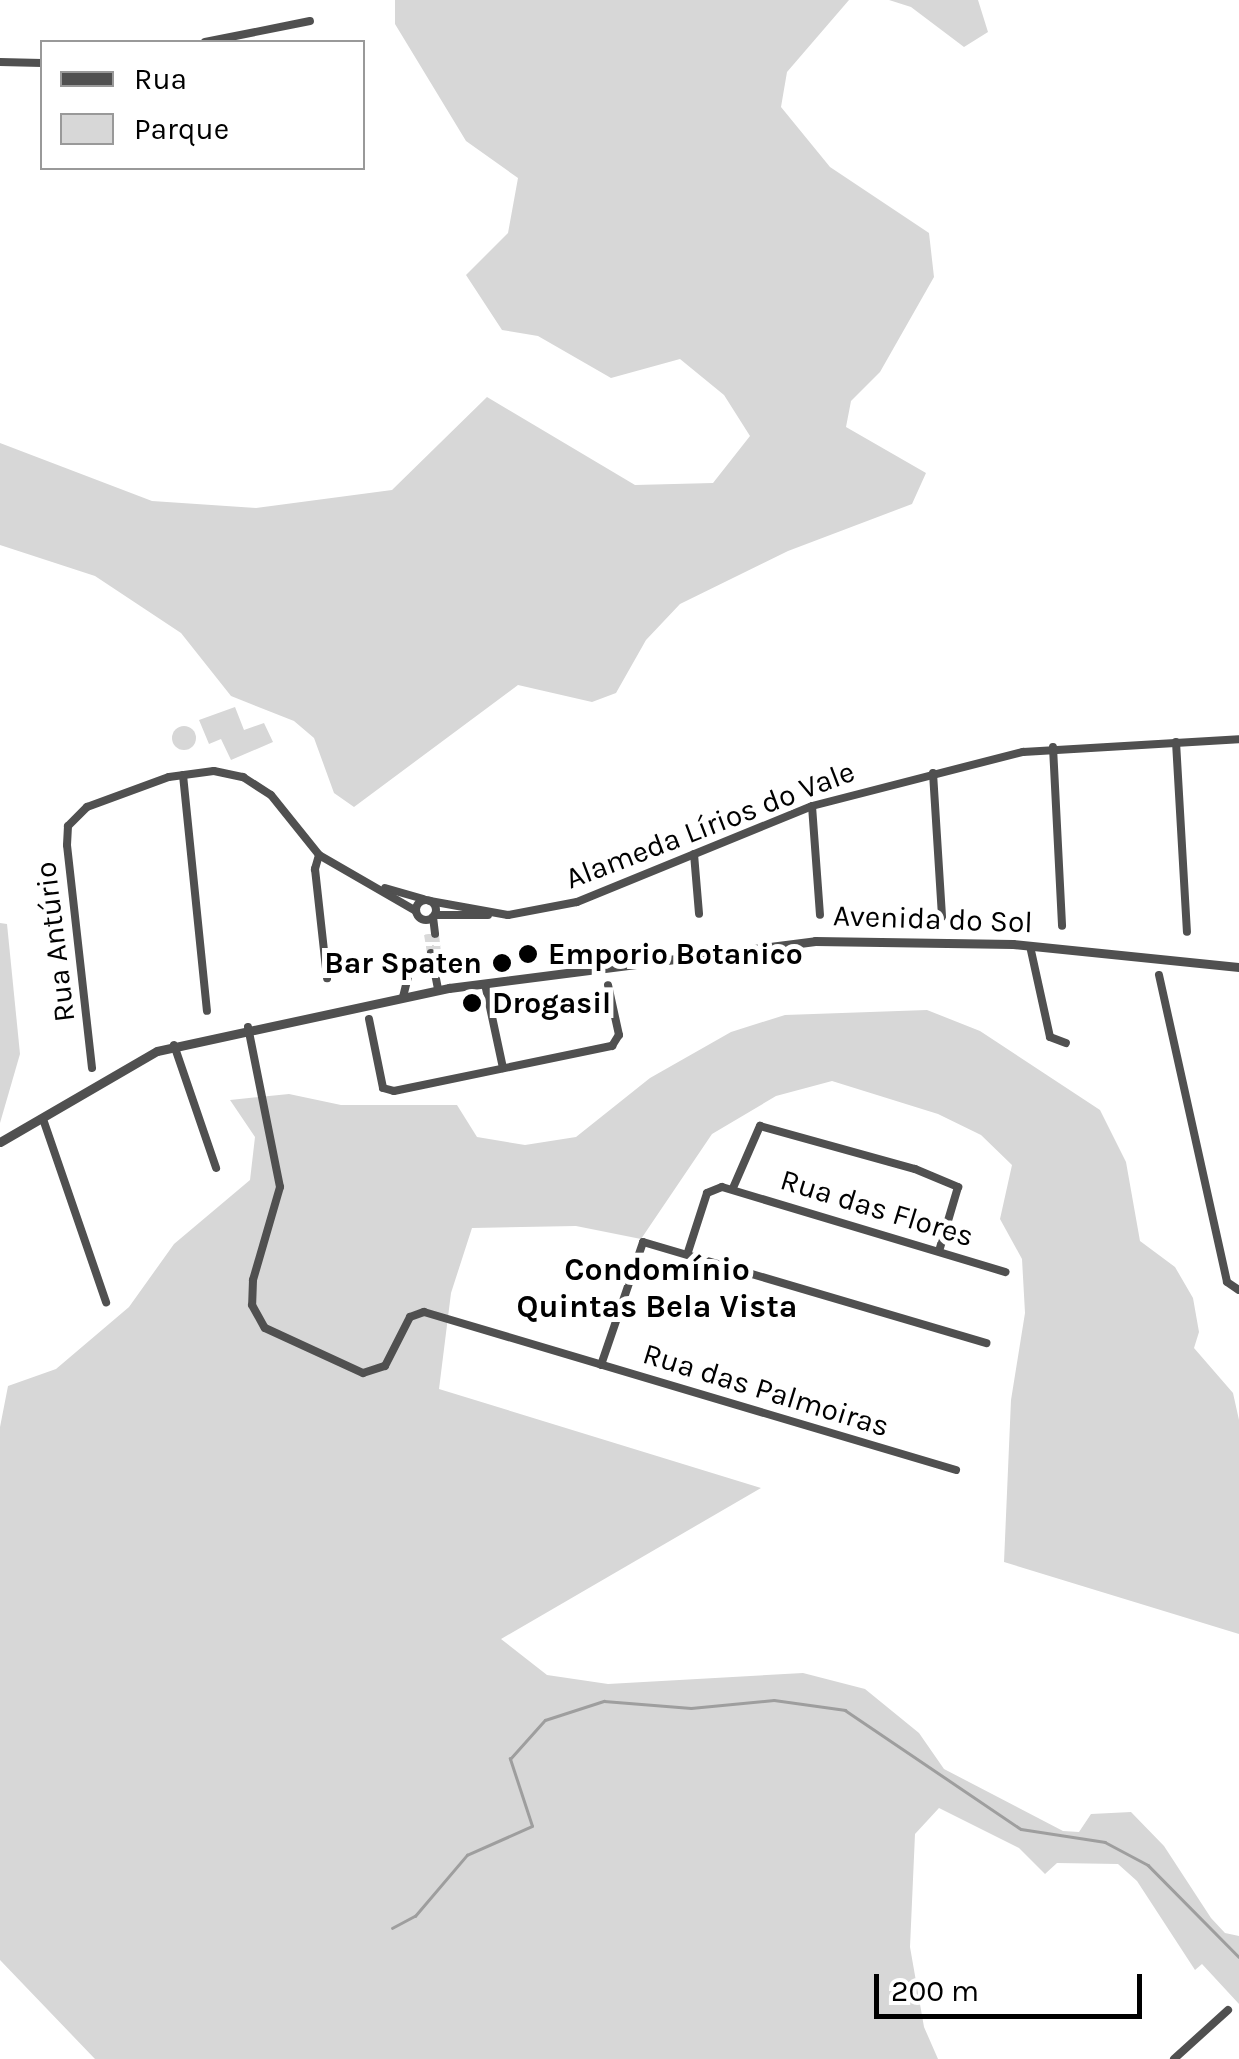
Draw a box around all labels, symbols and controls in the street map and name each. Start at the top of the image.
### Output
legend [40,40,365,170]
text: Rua [134,61,187,97]
text: Parque [134,111,229,147]
street label: Alameda Lírios do Vale [560,753,860,897]
street label: Rua Antúrio [27,860,83,1024]
street label: Avenida do Sol [833,898,1033,940]
place label: Emporio Botanico [548,936,803,972]
marker: Emporio Botanico [517,943,539,965]
place label: Bar Spaten [324,945,482,981]
marker: Bar Spaten [491,952,513,974]
place label: Drogasil [492,985,611,1021]
marker: Drogasil [461,992,483,1014]
street label: Rua das Flores [776,1162,978,1254]
district label: Condomínio Quintas Bela Vista [516,1252,798,1327]
street label: Rua das Palmoiras [639,1335,893,1445]
scale bar [879,1954,1146,2016]
text: 200 m [891,1973,979,2009]

